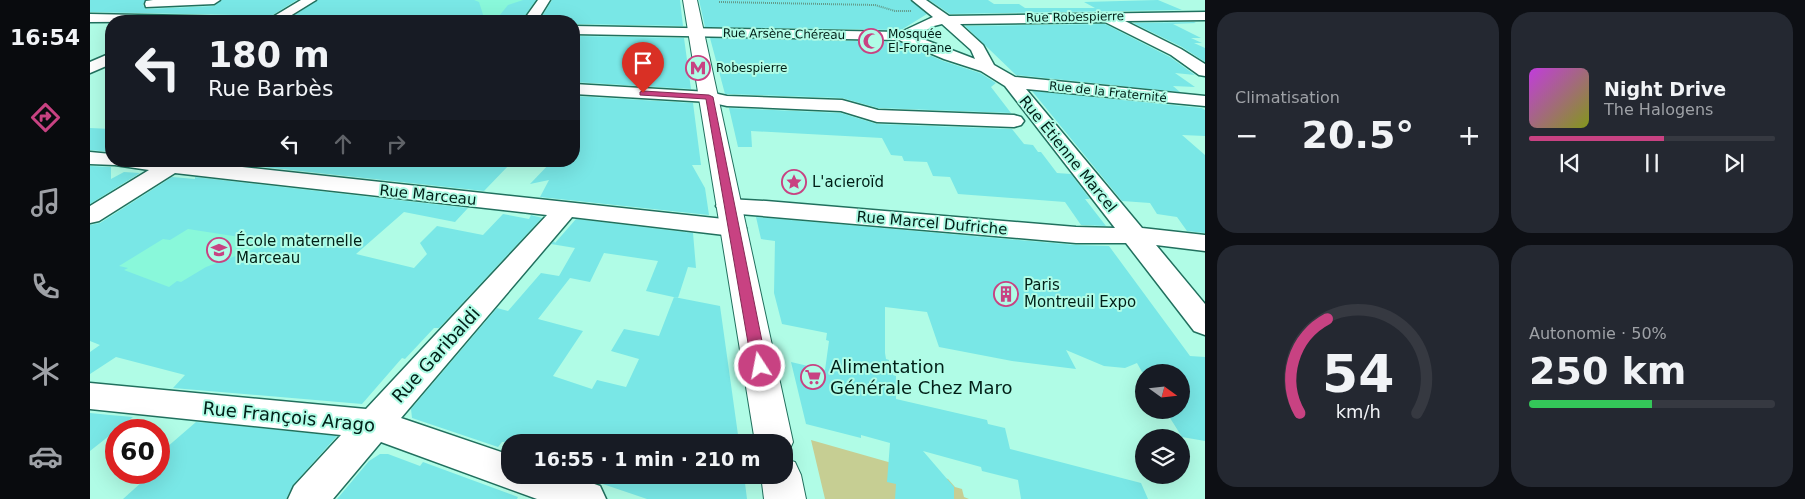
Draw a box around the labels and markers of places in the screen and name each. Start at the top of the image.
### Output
place label: Mosquée El-Forqane [888,27,952,55]
mosque icon: Mosquée El-Forqane [858,28,884,54]
pin [622,42,664,93]
metro station icon: Robespierre [685,55,711,81]
place label: Robespierre [716,61,788,75]
place icon: L'acieroïd [781,169,807,195]
place label: L'acieroïd [812,173,884,191]
place label: École maternelle Marceau [236,231,362,267]
school or university icon: École maternelle Marceau [206,237,232,263]
place label: Paris Montreuil Expo [1024,276,1136,311]
building icon: Paris Montreuil Expo [993,281,1019,307]
place label: Alimentation Générale Chez Maro [830,356,1013,398]
supermarket icon: Alimentation Générale Chez Maro [800,364,826,390]

